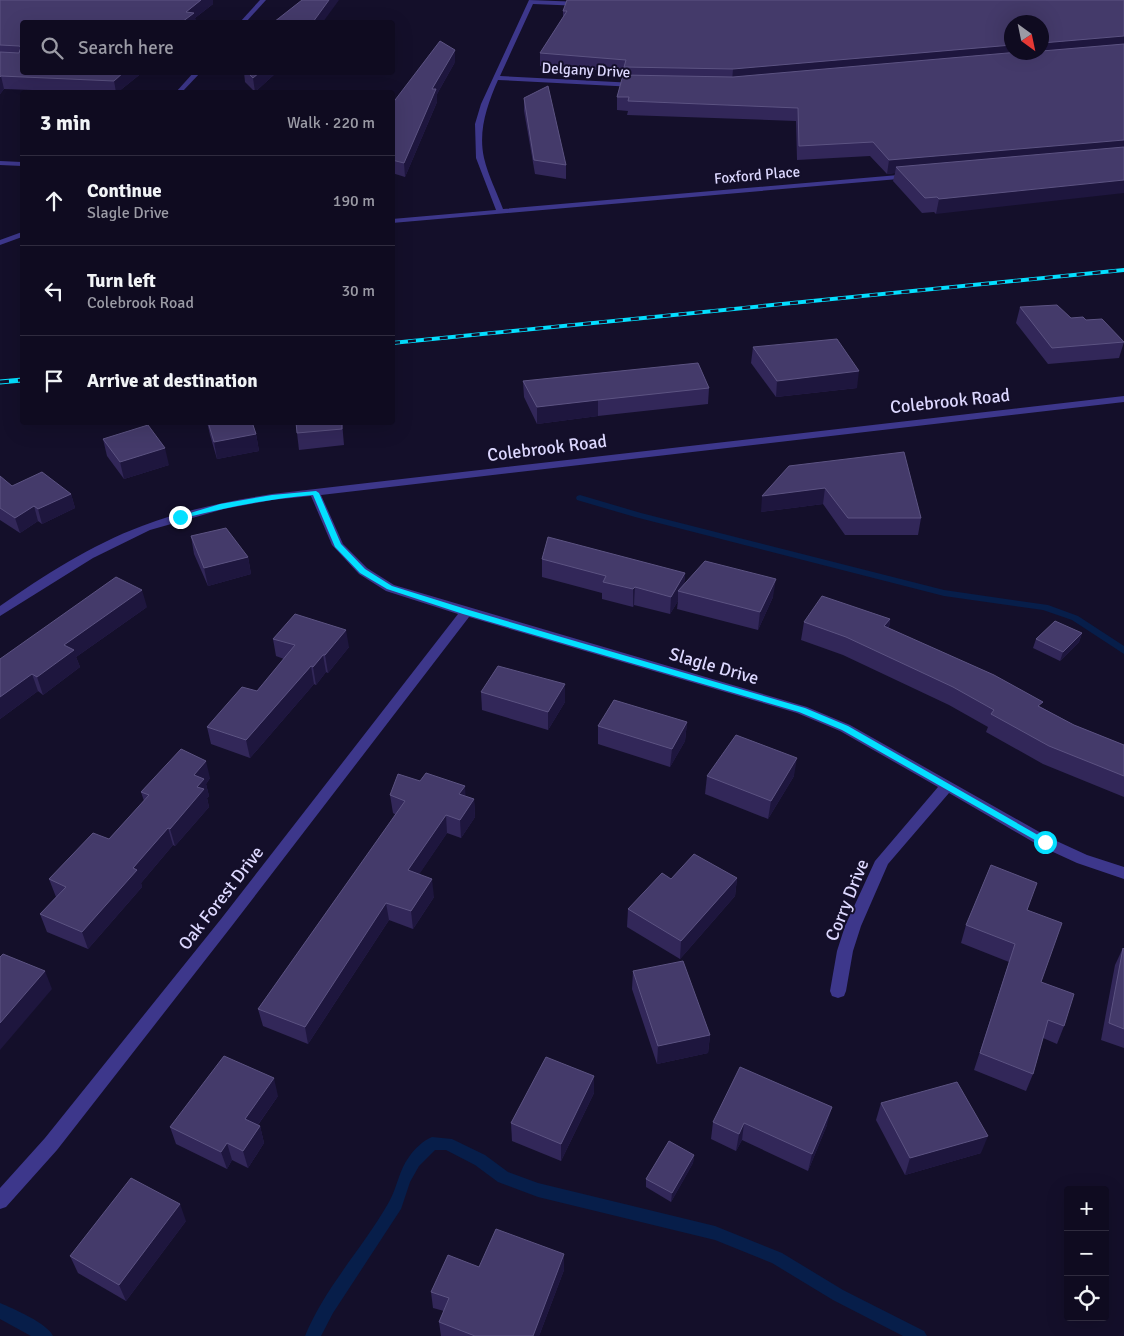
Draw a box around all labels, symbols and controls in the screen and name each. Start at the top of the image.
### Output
north arrow [1004,15,1049,60]
search box [20,20,395,75]
icon: search [38,34,66,62]
text: Search here [78,36,174,60]
street label: Delgany Drive [541,59,631,81]
text: 3 min [40,110,91,136]
text: Walk · 220 m [287,113,375,133]
street label: Foxford Place [713,162,801,188]
text: Continue [87,179,162,203]
icon: ahead [40,187,68,215]
text: 190 m [333,191,375,211]
text: Slagle Drive [87,203,169,223]
text: Turn left [87,269,156,293]
icon: left [40,277,68,305]
text: 30 m [341,281,375,301]
text: Colebrook Road [87,293,194,313]
icon: arrive [40,367,68,395]
text: Arrive at destination [87,369,258,393]
street label: Colebrook Road [889,384,1011,418]
street label: Colebrook Road [486,430,608,466]
route end [169,506,192,529]
street label: Slagle Drive [667,643,761,689]
route start [1034,831,1057,854]
street label: Oak Forest Drive [174,842,268,954]
street label: Corry Drive [821,856,873,944]
map controls [1064,1186,1109,1321]
button: + [1064,1186,1109,1231]
button: − [1064,1231,1109,1276]
button: locate [1064,1276,1109,1321]

